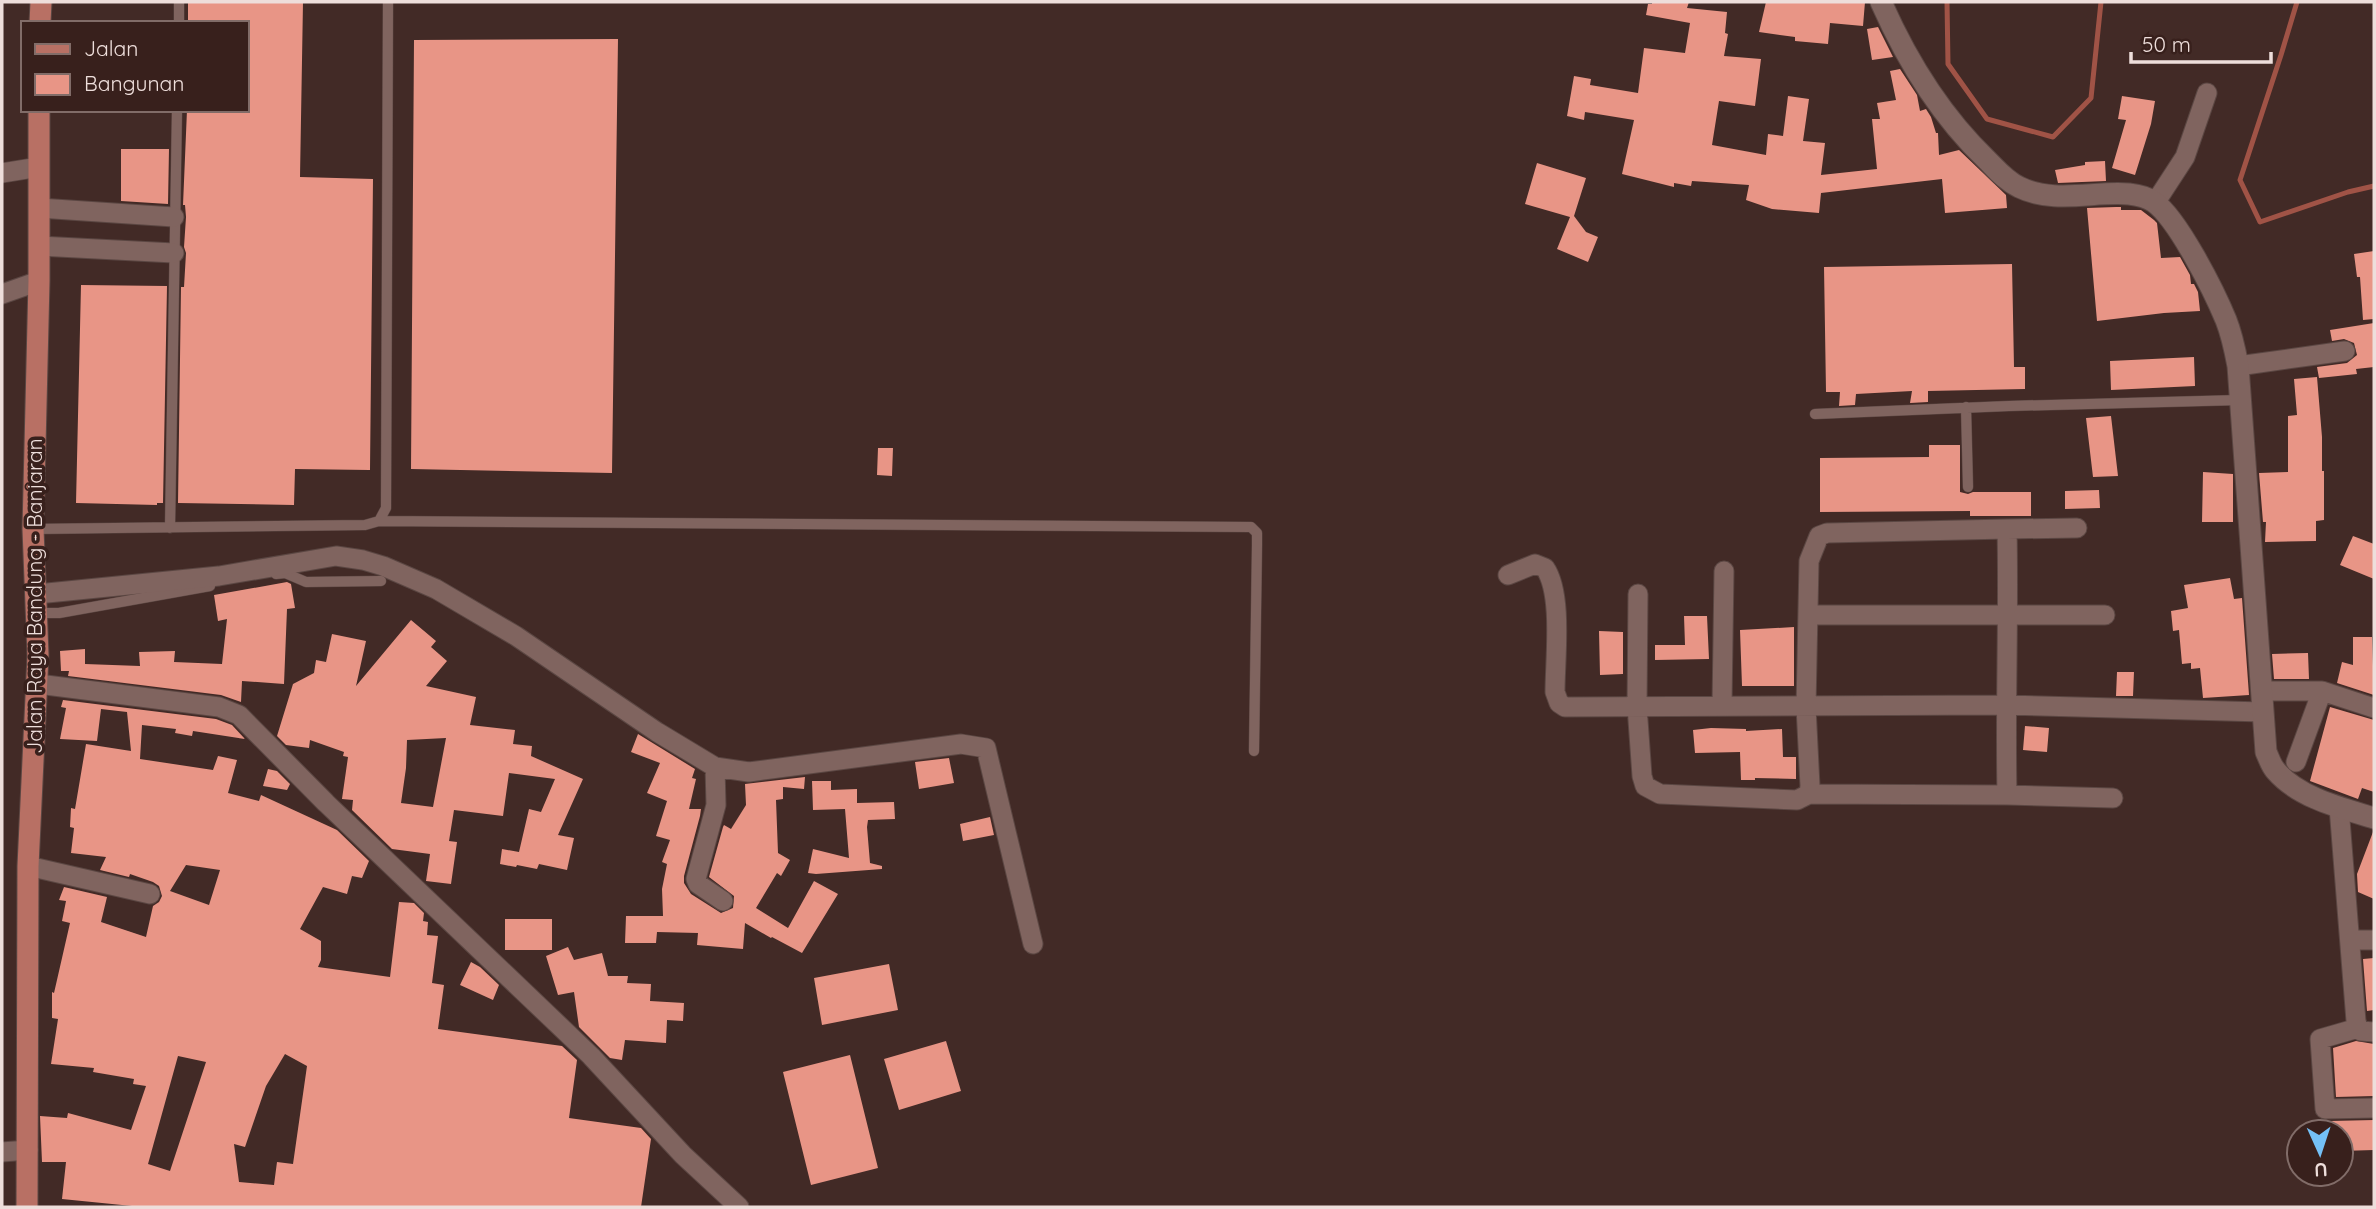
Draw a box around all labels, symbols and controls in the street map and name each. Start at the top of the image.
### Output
legend [21,21,248,112]
scale bar [2131,21,2271,65]
text: 50 m [2142,31,2191,57]
text: Jalan [84,35,138,61]
text: Bangunan [84,70,184,96]
street label: Jalan Raya Bandung - Banjaran [21,438,47,754]
north arrow [2285,1118,2355,1188]
text: U [2314,1158,2328,1182]

